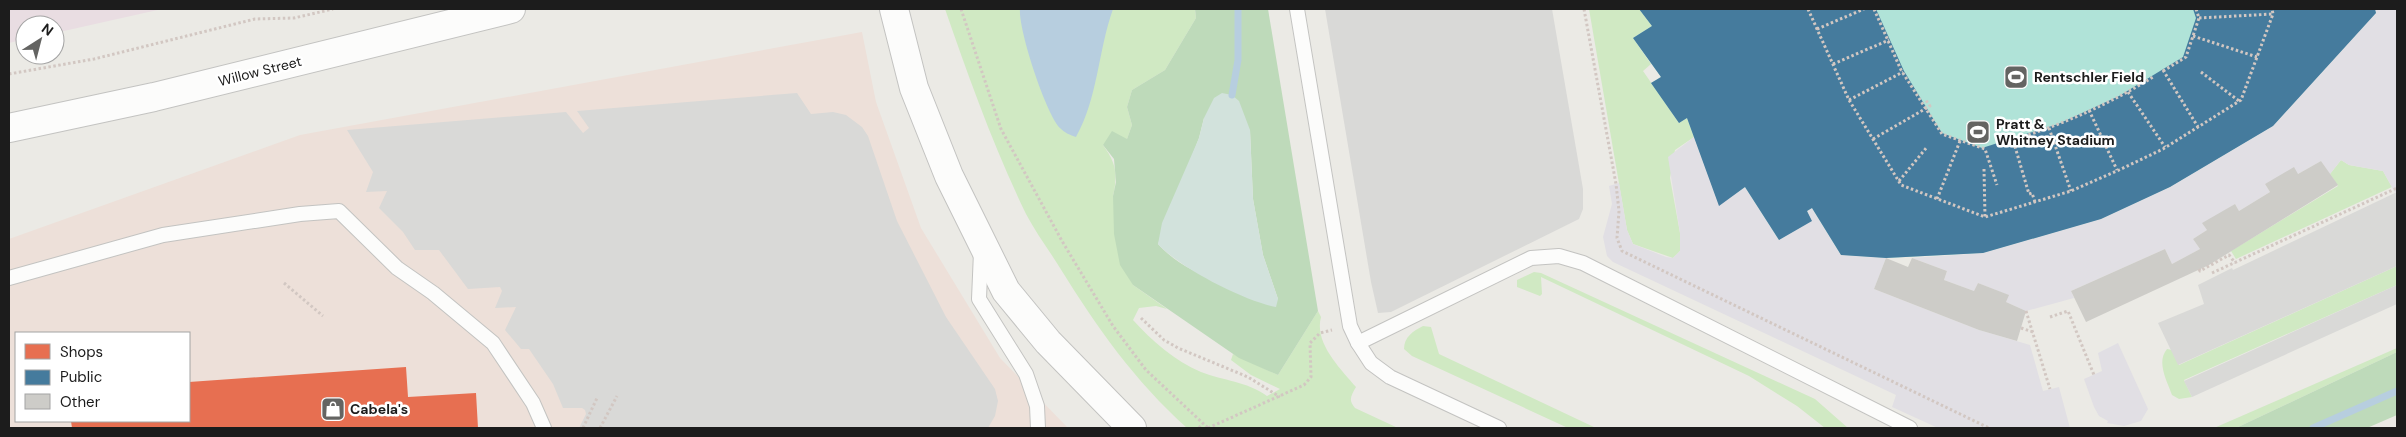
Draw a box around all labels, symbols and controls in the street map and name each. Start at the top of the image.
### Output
north arrow [15,15,65,65]
text: N [38,19,57,40]
street label: Willow Street [216,52,304,90]
sports icon: Rentschler Field [2003,64,2029,90]
place label: Rentschler Field [2034,68,2144,86]
place label: Pratt & Whitney Stadium [1996,115,2115,149]
sports icon: Pratt & Whitney Stadium [1965,119,1991,145]
legend [15,332,190,422]
text: Shops [60,342,103,362]
text: Public [60,367,102,387]
text: Other [60,392,101,412]
shop icon: Cabela's [320,396,346,422]
place label: Cabela's [350,400,408,418]

